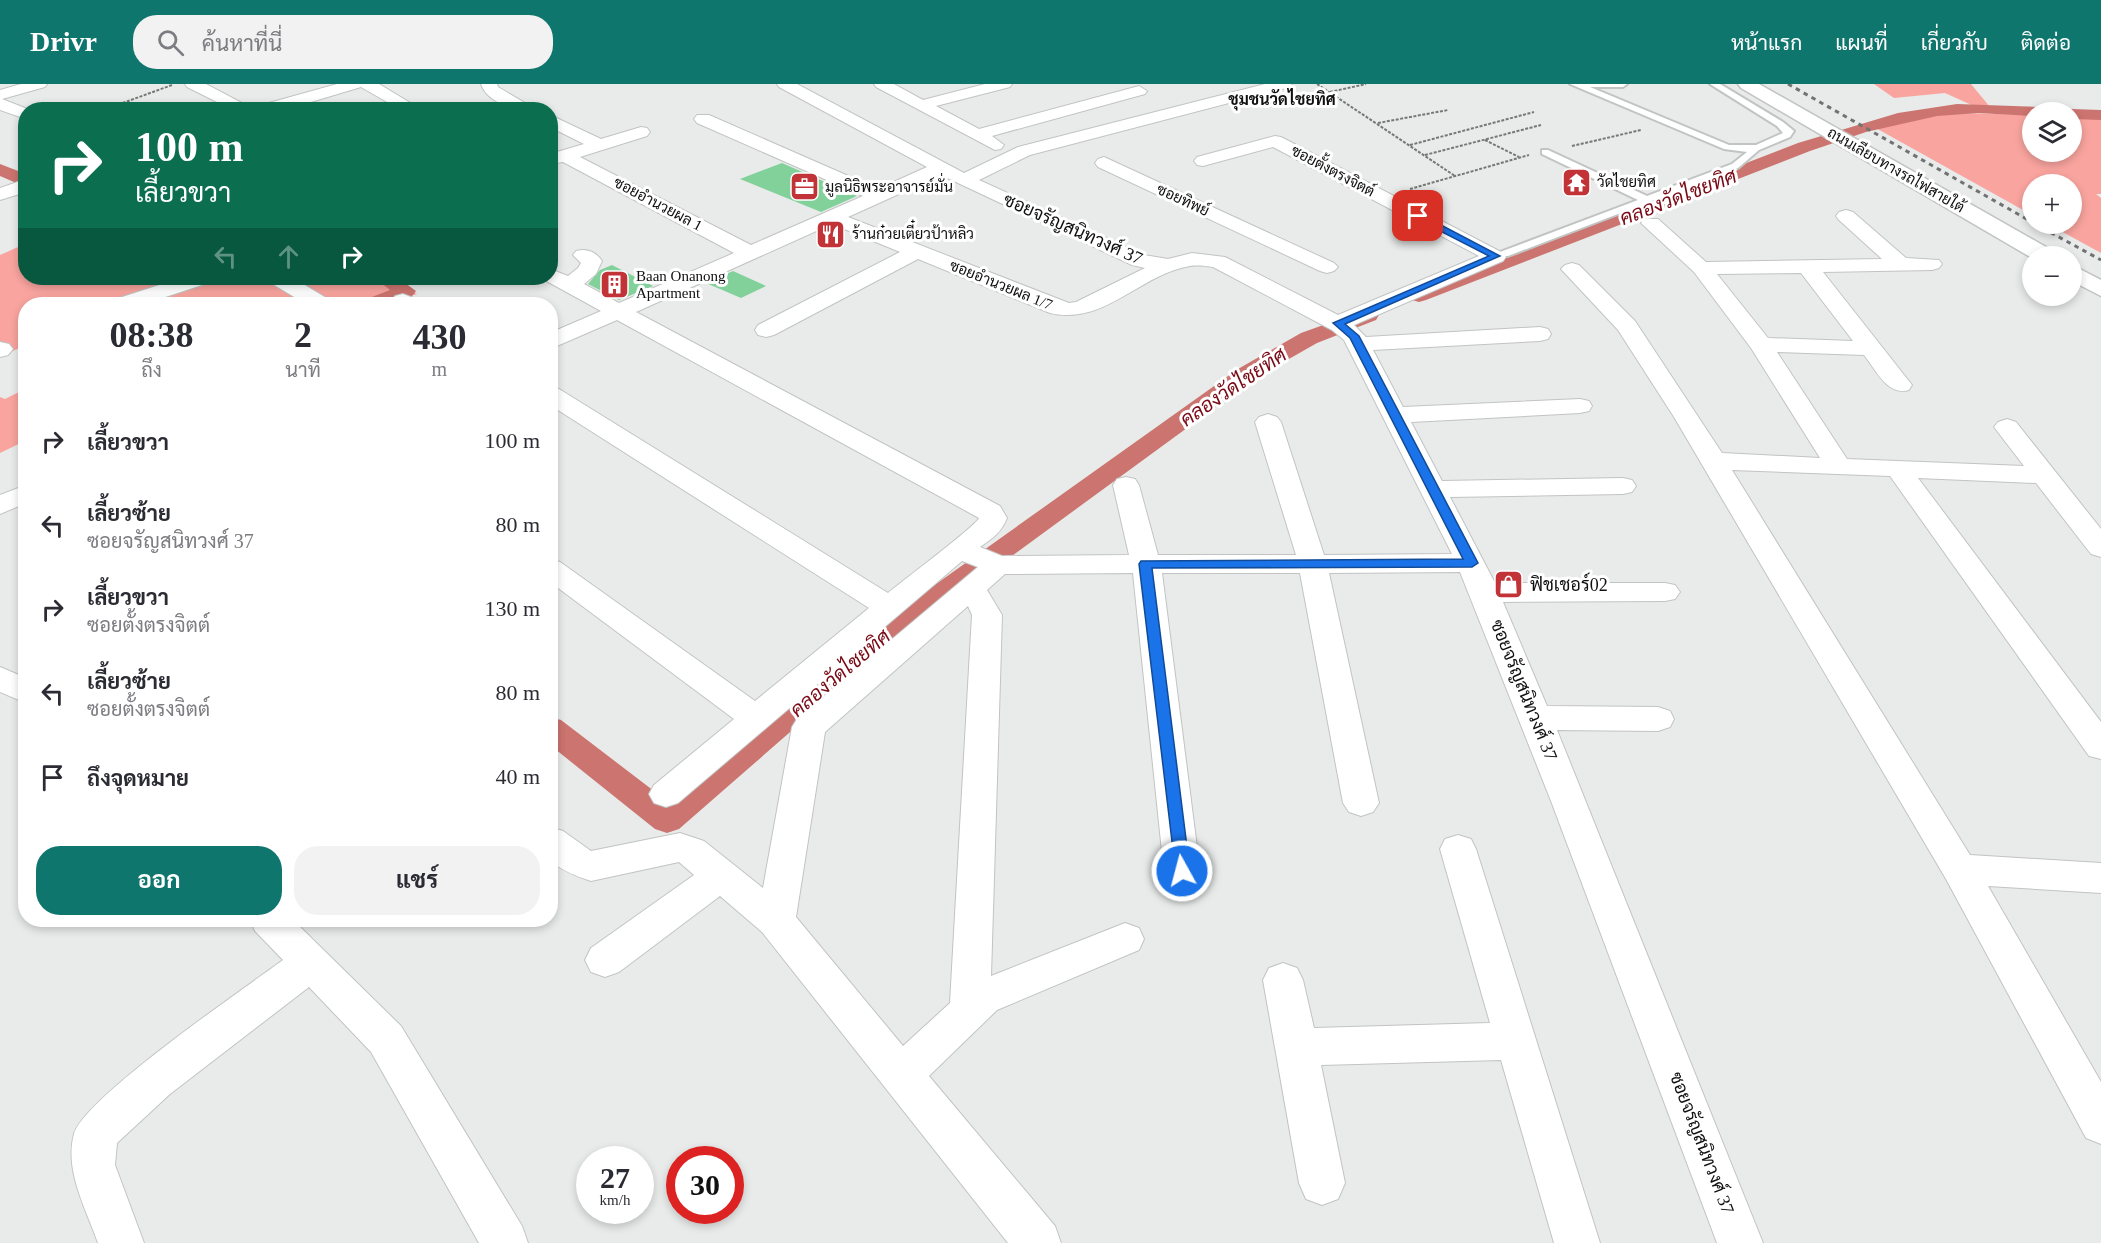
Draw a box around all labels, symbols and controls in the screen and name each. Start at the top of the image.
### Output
search box [133,15,553,69]
text: Drivr [30,26,97,57]
icon: search [154,26,187,59]
text: ค้นหาที่นี่ [202,31,282,56]
text: หน้าแรก [1731,31,1802,55]
text: แผนที่ [1835,31,1888,55]
text: เกี่ยวกับ [1921,31,1988,55]
text: ติดต่อ [2021,31,2071,55]
district label: ชุมชนวัดไชยทิศ [1228,88,1336,111]
map controls [2022,102,2082,306]
button: layers [2022,102,2082,162]
street label: ถนนเลียบทางรถไฟสายใต้ [1825,123,1969,216]
text: 100 m [135,124,244,170]
icon: right [36,126,114,204]
street label: ซอยตั้งตรงจิตต์ [1289,137,1381,200]
water label: คลองวัดไชยทิศ [1616,162,1740,229]
temple icon: วัดไชยทิศ [1560,166,1592,198]
office icon: มูลนิธิพระอาจารย์มั่น [788,171,820,203]
place label: มูลนิธิพระอาจารย์มั่น [825,172,953,197]
place label: วัดไชยทิศ [1597,172,1656,190]
street label: ซอยอำนวยผล 1 [611,173,705,234]
button: + [2022,174,2082,234]
text: เลี้ยวขวา [135,178,231,208]
street label: ซอยทิพย์ [1154,179,1213,219]
street label: ซอยจรัญสนิทวงศ์ 37 [1000,187,1147,270]
pin [1392,190,1443,241]
icon: arrive [1401,199,1434,232]
restaurant icon: ร้านก๋วยเตี๋ยวป้าหลิว [815,218,847,250]
place label: ร้านก๋วยเตี๋ยวป้าหลิว [852,219,974,242]
icon: left [209,240,242,273]
icon: ahead [272,240,305,273]
icon: right [335,240,368,273]
button: − [2022,246,2082,306]
street label: ซอยอำนวยผล 1/7 [947,256,1056,313]
place label: Baan Onanong Apartment [636,268,726,301]
building icon: Baan Onanong Apartment [599,269,631,301]
text: 08:38 [110,315,194,355]
text: 2 [294,315,312,355]
text: 430 [412,317,466,357]
water label: คลองวัดไชยทิศ [1175,341,1291,431]
text: m [432,358,447,380]
text: ถึง [141,359,162,381]
text: นาที [285,359,321,381]
icon: right [36,425,69,458]
text: 100 m [484,428,540,453]
text: เลี้ยวขวา [87,430,169,455]
text: เลี้ยวซ้าย [87,501,171,526]
icon: left [36,509,69,542]
text: 80 m [495,512,540,537]
text: ซอยจรัญสนิทวงศ์ 37 [87,530,254,552]
shop icon: ฟิชเชอร์02 [1493,569,1525,601]
place label: ฟิชเชอร์02 [1530,572,1608,595]
text: เลี้ยวขวา [87,585,169,610]
icon: right [36,593,69,626]
text: 130 m [484,596,540,621]
text: ซอยตั้งตรงจิตต์ [87,614,210,636]
street label: ซอยจรัญสนิทวงศ์ 37 [1486,616,1564,764]
water label: คลองวัดไชยทิศ [784,623,895,721]
text: เลี้ยวซ้าย [87,669,171,694]
icon: left [36,677,69,710]
text: 80 m [495,680,540,705]
text: ซอยตั้งตรงจิตต์ [87,698,210,720]
icon: arrive [36,761,69,794]
text: 40 m [495,764,540,789]
text: ถึงจุดหมาย [87,766,189,791]
position arrow [1150,839,1214,903]
button: ออก [36,846,282,915]
button: แชร์ [294,846,540,915]
street label: ซอยจรัญสนิทวงศ์ 37 [1665,1068,1741,1217]
speed limit sign: 30 [666,1146,744,1224]
text: 27 [600,1161,630,1194]
text: km/h [600,1192,630,1208]

